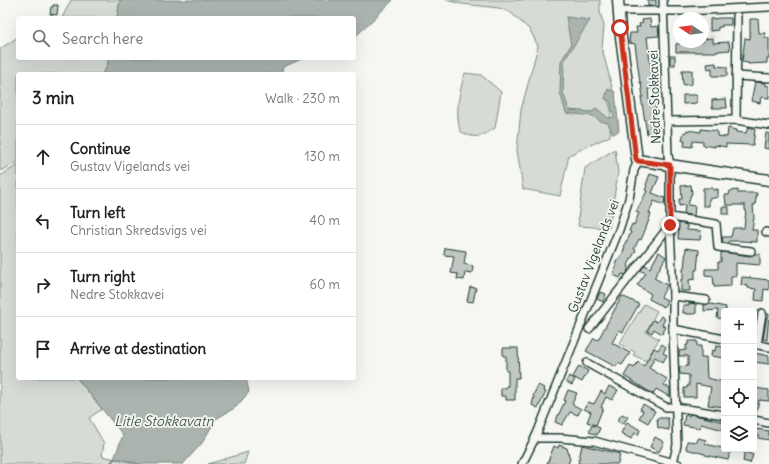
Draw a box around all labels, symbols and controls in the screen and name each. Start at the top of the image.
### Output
north arrow [673,12,709,48]
search box [16,16,356,60]
route start [611,19,629,37]
icon: search [30,27,52,49]
text: Search here [62,29,143,48]
street label: Nedre Stokkavei [644,50,665,144]
text: 3 min [32,87,74,109]
text: Walk · 230 m [265,90,340,107]
text: Continue [70,139,131,158]
icon: ahead [32,146,54,168]
text: 130 m [304,148,340,165]
text: Gustav Vigelands vei [70,158,190,175]
street label: Gustav Vigelands vei [564,197,623,315]
text: Turn left [70,203,125,222]
icon: left [32,210,54,232]
text: 40 m [309,212,340,229]
route end [661,216,679,234]
text: Christian Skredsvigs vei [70,222,207,239]
text: Turn right [70,267,135,286]
icon: right [32,274,54,296]
text: 60 m [309,276,340,293]
text: Nedre Stokkavei [70,286,164,303]
map controls [721,308,757,452]
button: + [721,308,757,344]
icon: arrive [32,338,54,360]
text: Arrive at destination [70,339,206,358]
button: − [721,344,757,380]
button: locate [721,380,757,416]
water label: Litle Stokkavatn [114,412,215,430]
button: layers [721,416,757,452]

